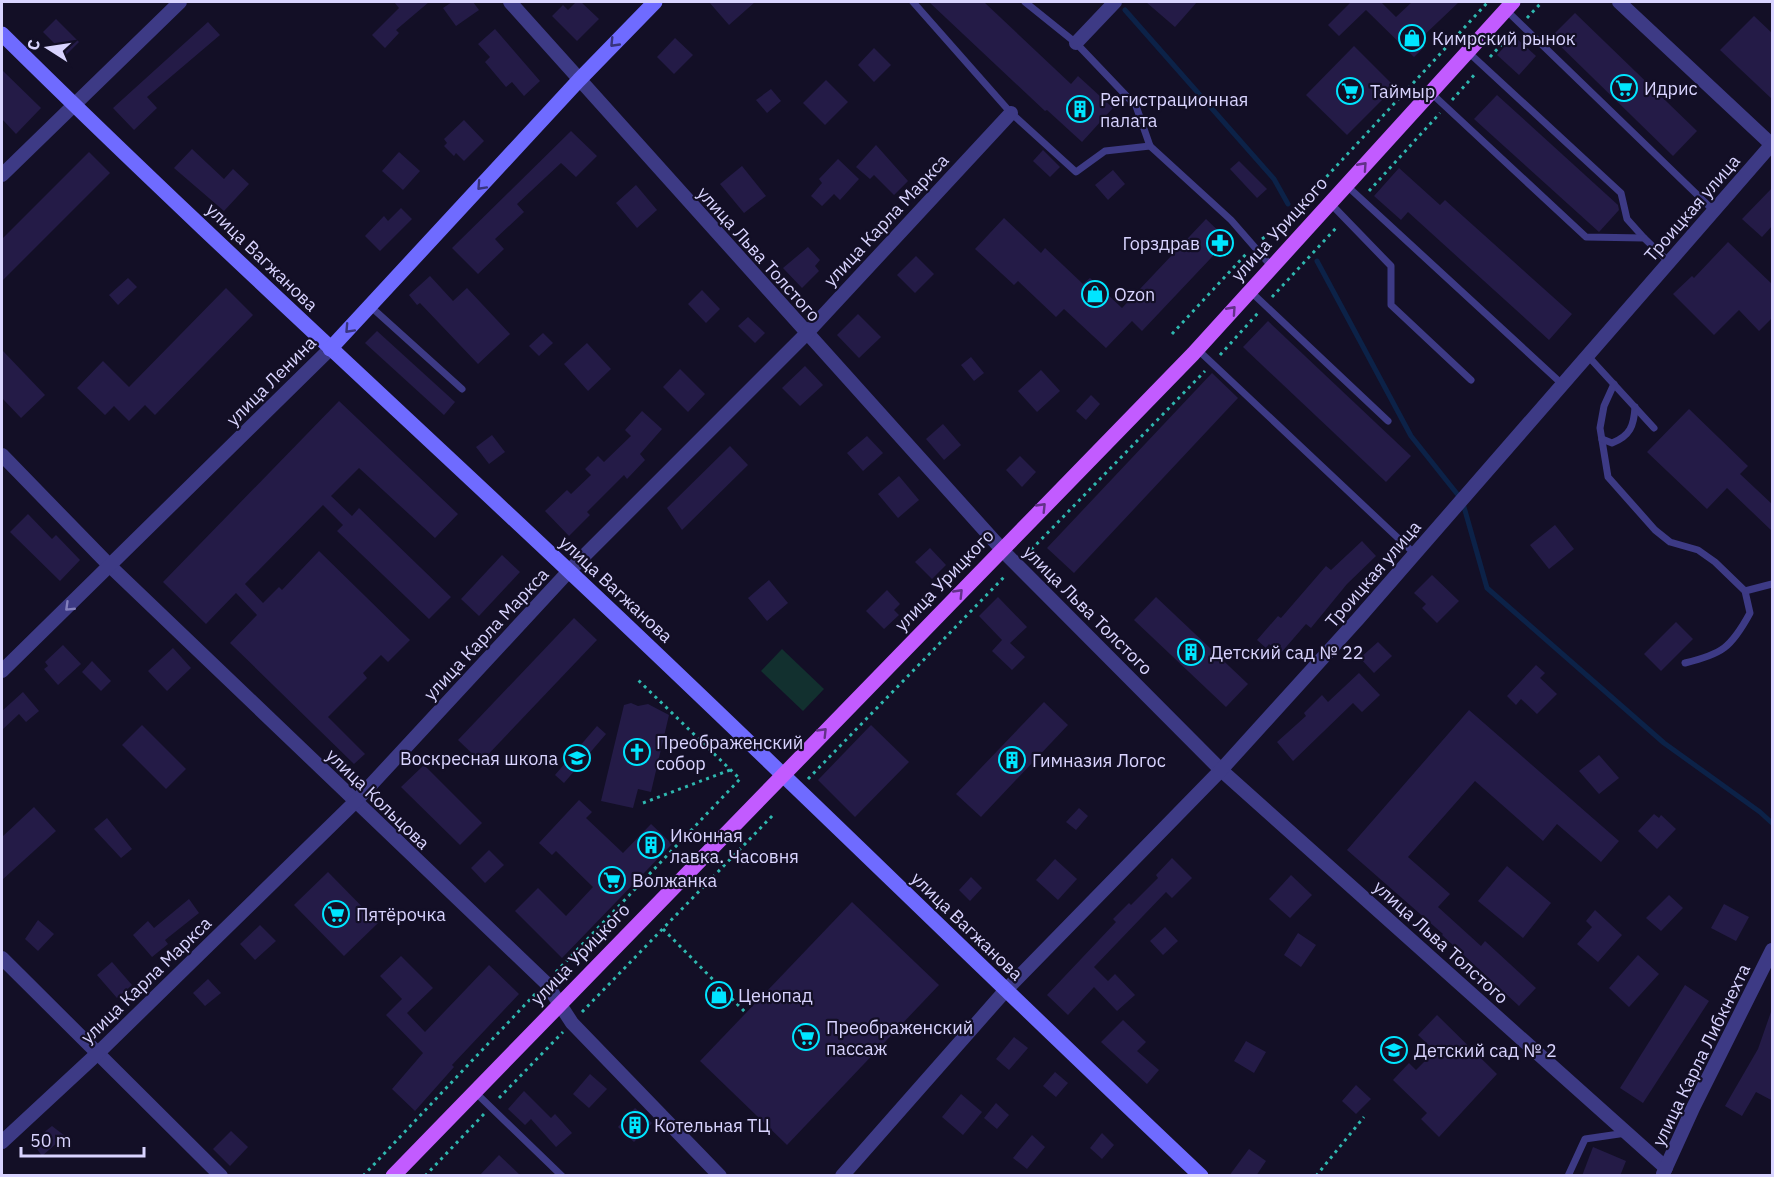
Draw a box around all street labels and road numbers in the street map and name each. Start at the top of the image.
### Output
street label: улица Карла Маркса [819,149,954,291]
street label: Троицкая улица [1639,149,1745,266]
street label: улица Урицкого [1226,172,1332,286]
street label: улица Льва Толстого [692,182,826,326]
street label: улица Вагжанова [201,198,323,317]
street label: улица Ленина [221,331,321,431]
street label: Троицкая улица [1320,515,1426,632]
street label: улица Урицкого [889,524,999,636]
street label: улица Вагжанова [554,531,678,648]
street label: улица Льва Толстого [1018,540,1158,680]
street label: улица Карла Маркса [419,563,554,705]
street label: улица Кольцова [321,744,435,855]
street label: улица Вагжанова [906,867,1028,986]
street label: улица Льва Толстого [1369,875,1513,1009]
street label: улица Урицкого [525,898,635,1010]
street label: улица Карла Маркса [76,911,216,1048]
street label: улица Карла Либкнехта [1647,960,1755,1150]

